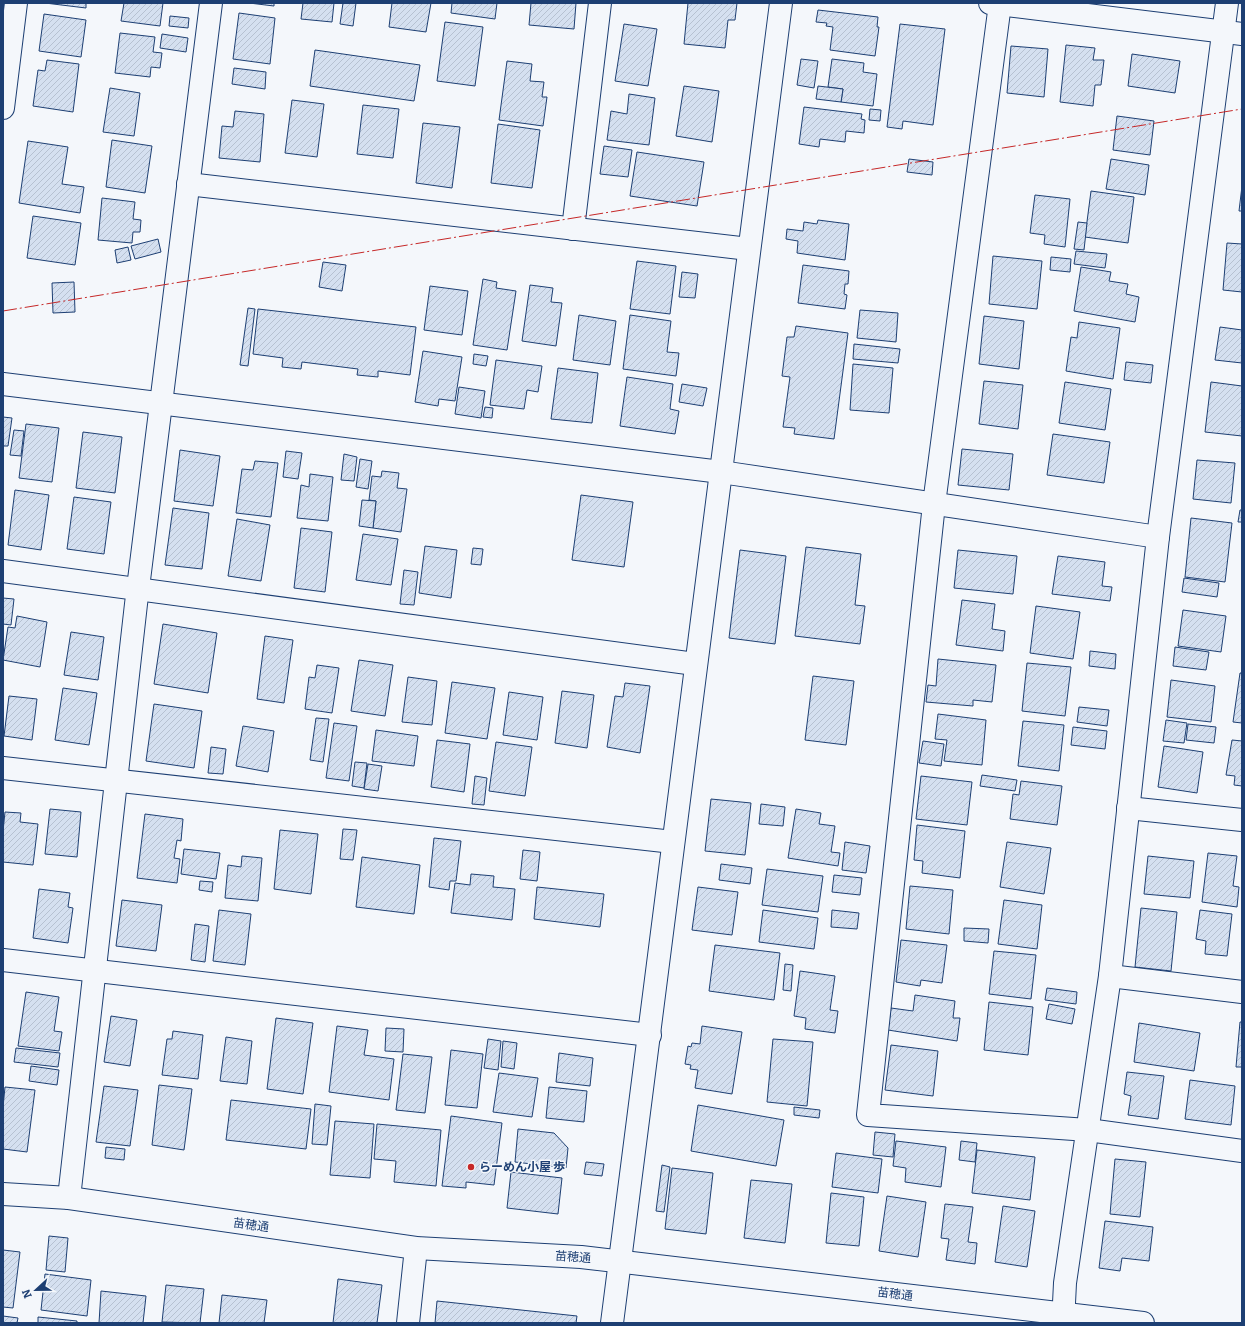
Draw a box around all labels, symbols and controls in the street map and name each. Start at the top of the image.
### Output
place label: らーめん小屋 歩 [479,1160,565,1174]
marker: らーめん小屋 歩 [466,1162,476,1172]
street label: 苗穂通 [232,1216,270,1234]
street label: 苗穂通 [555,1249,591,1265]
north arrow [16,1270,56,1310]
street label: 苗穂通 [876,1285,914,1303]
text: N [19,1287,35,1300]

